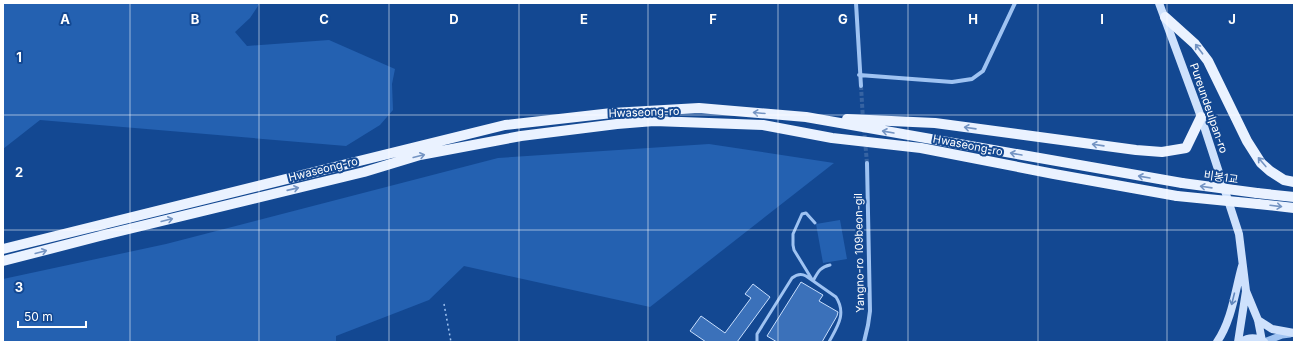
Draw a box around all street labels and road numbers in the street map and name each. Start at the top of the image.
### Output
street label: Pureundeulpan-ro [1187,61,1231,155]
street label: Hwaseong-ro [608,104,680,120]
street label: Hwaseong-ro [932,131,1005,159]
street label: Hwaseong-ro [287,154,360,184]
street label: 비봉1교 [1203,168,1239,186]
street label: Yangno-ro 109beon-gil [851,193,867,313]

